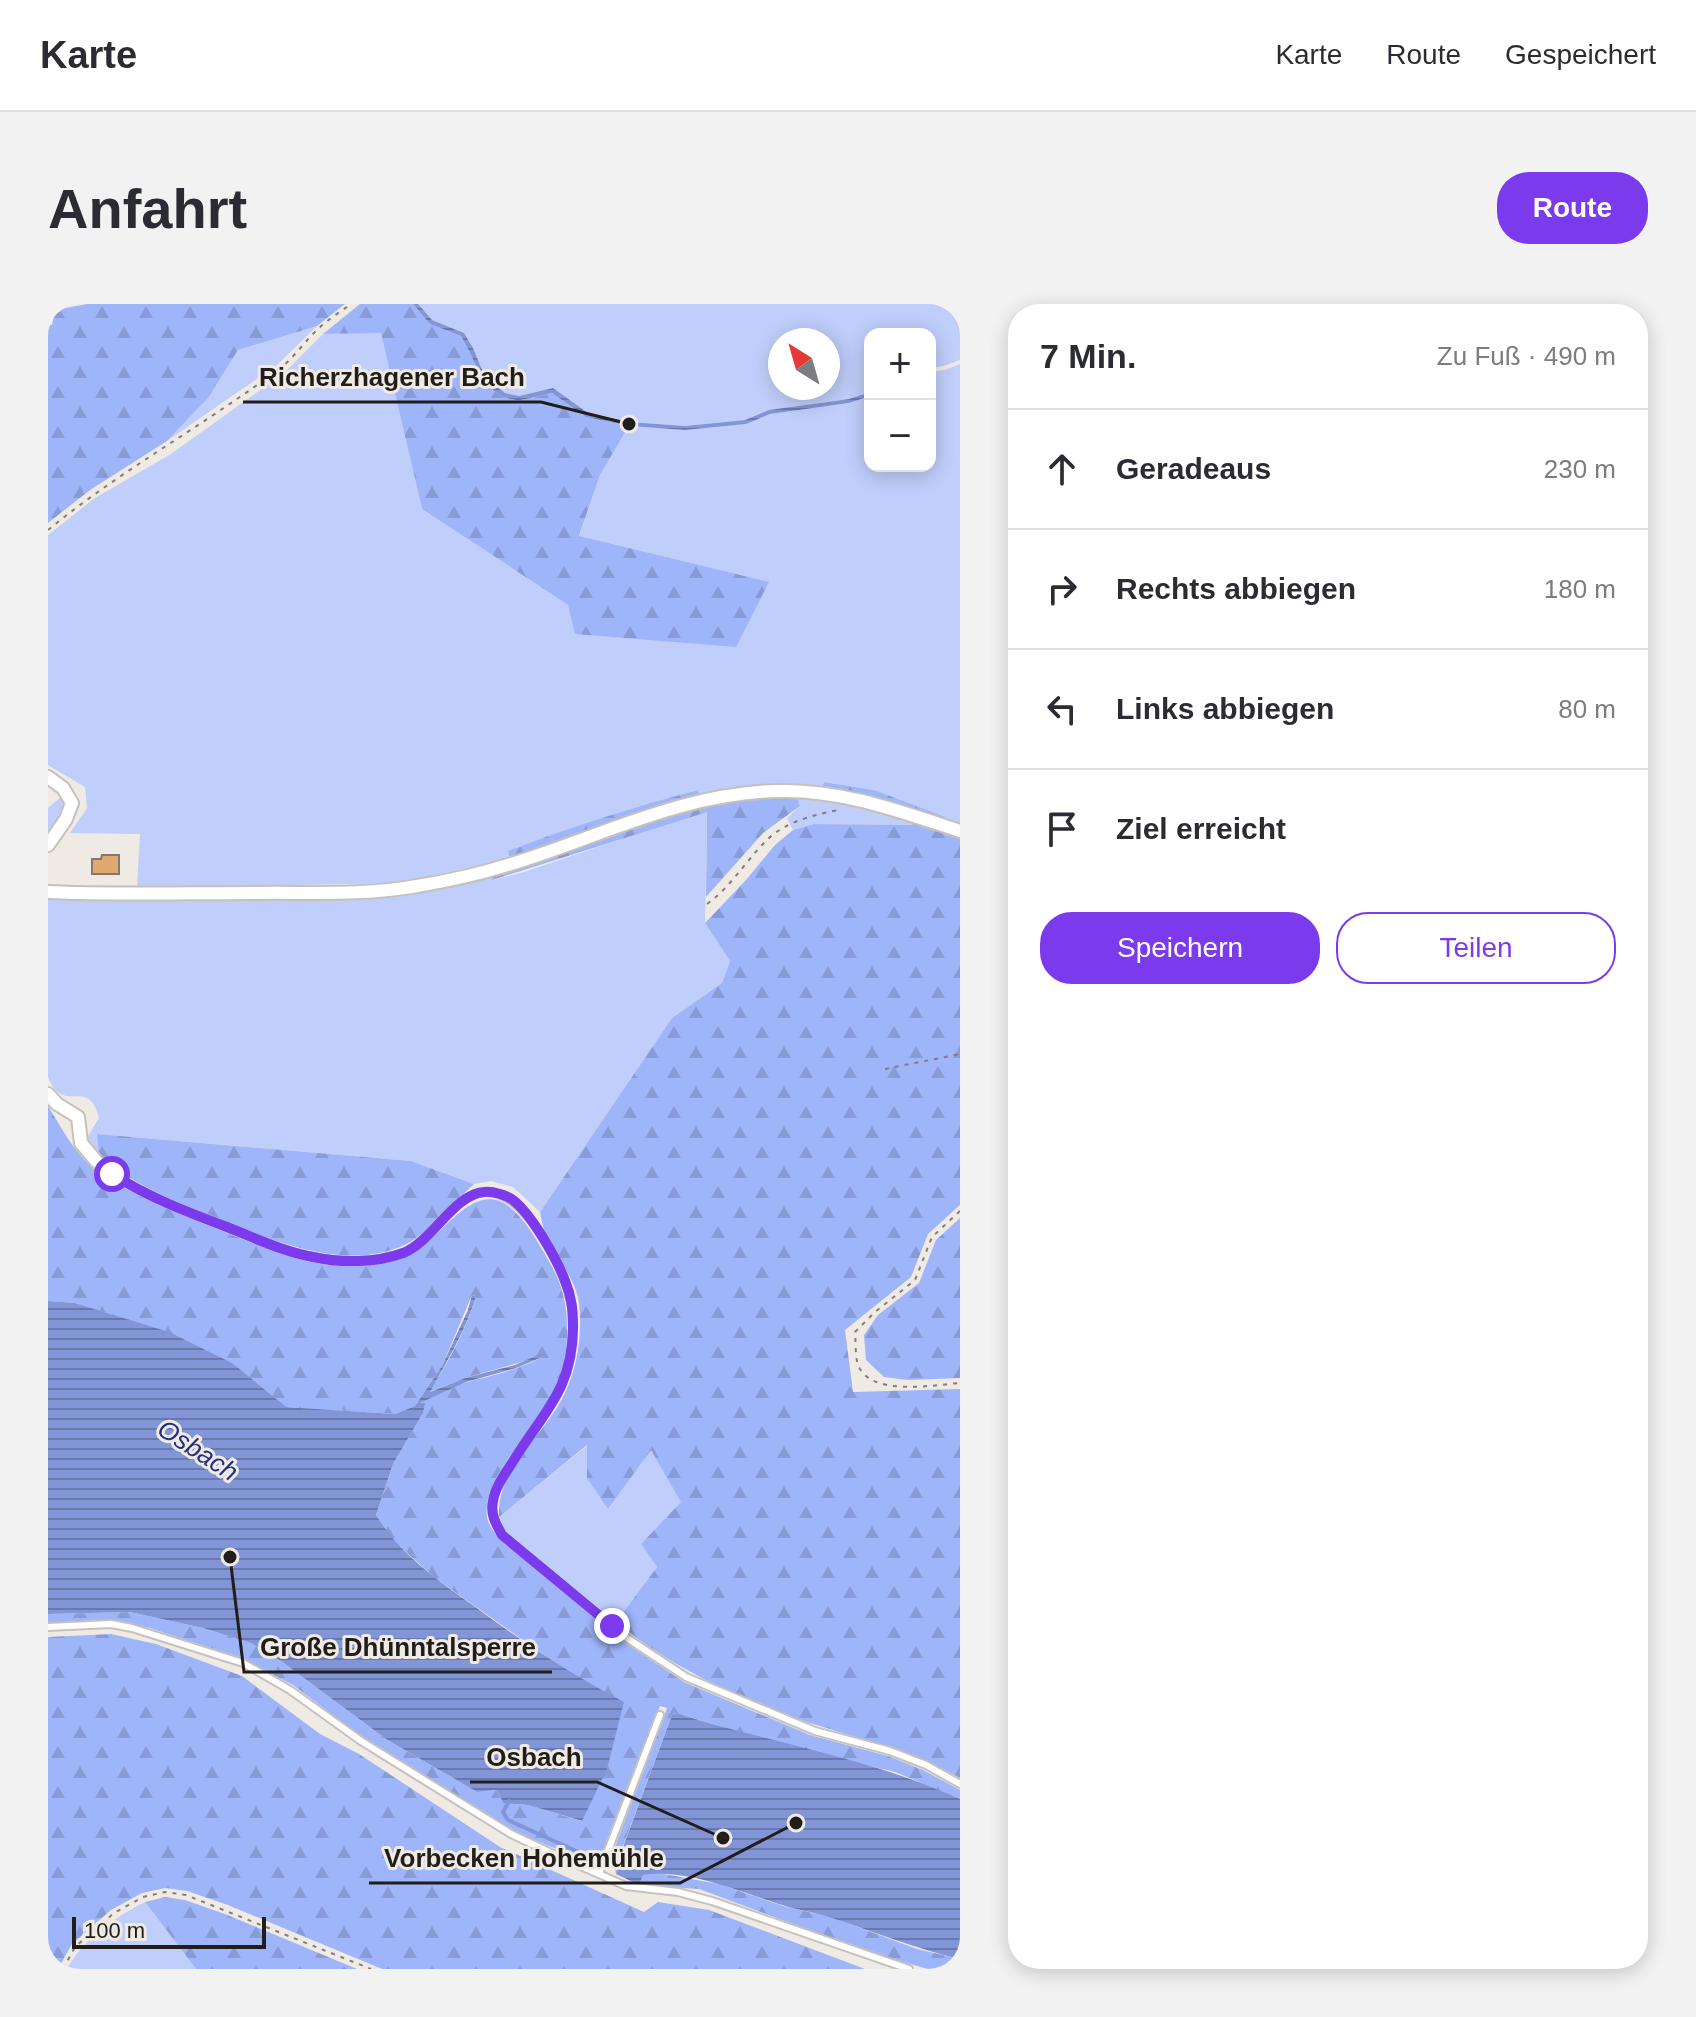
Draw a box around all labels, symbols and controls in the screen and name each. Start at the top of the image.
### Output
text: Karte [40,34,137,76]
text: Karte [1275,39,1342,70]
text: Route [1386,39,1461,70]
text: Gespeichert [1505,39,1656,70]
button: Route [1497,172,1648,244]
text: Anfahrt [48,177,247,240]
north arrow [768,328,840,400]
map controls [864,328,936,472]
button: + [864,328,936,400]
text: 7 Min. [1040,337,1136,375]
text: Zu Fuß · 490 m [1437,341,1616,371]
callout: Richerzhagener Bach [243,352,541,402]
text: Richerzhagener Bach [259,362,525,392]
button: − [864,400,936,472]
icon: ahead [1040,447,1084,491]
text: Geradeaus [1116,452,1271,485]
text: 230 m [1544,454,1616,484]
icon: right [1040,567,1084,611]
text: Rechts abbiegen [1116,572,1356,605]
text: 180 m [1544,574,1616,604]
icon: left [1040,687,1084,731]
text: Links abbiegen [1116,692,1334,725]
text: 80 m [1558,694,1616,724]
icon: arrive [1040,807,1084,851]
text: Ziel erreicht [1116,812,1286,845]
button: Speichern [1040,912,1320,984]
button: Teilen [1336,912,1616,984]
route start [94,1156,130,1192]
water label: Osbach [152,1413,244,1487]
route end [594,1608,630,1644]
callout: Große Dhünntalsperre [244,1622,552,1672]
text: Große Dhünntalsperre [260,1632,536,1662]
callout: Osbach [470,1732,597,1782]
text: Osbach [486,1742,582,1772]
callout: Vorbecken Hohemühle [369,1833,680,1883]
text: Vorbecken Hohemühle [384,1843,664,1873]
scale bar [72,1913,266,1949]
text: 100 m [84,1918,145,1943]

